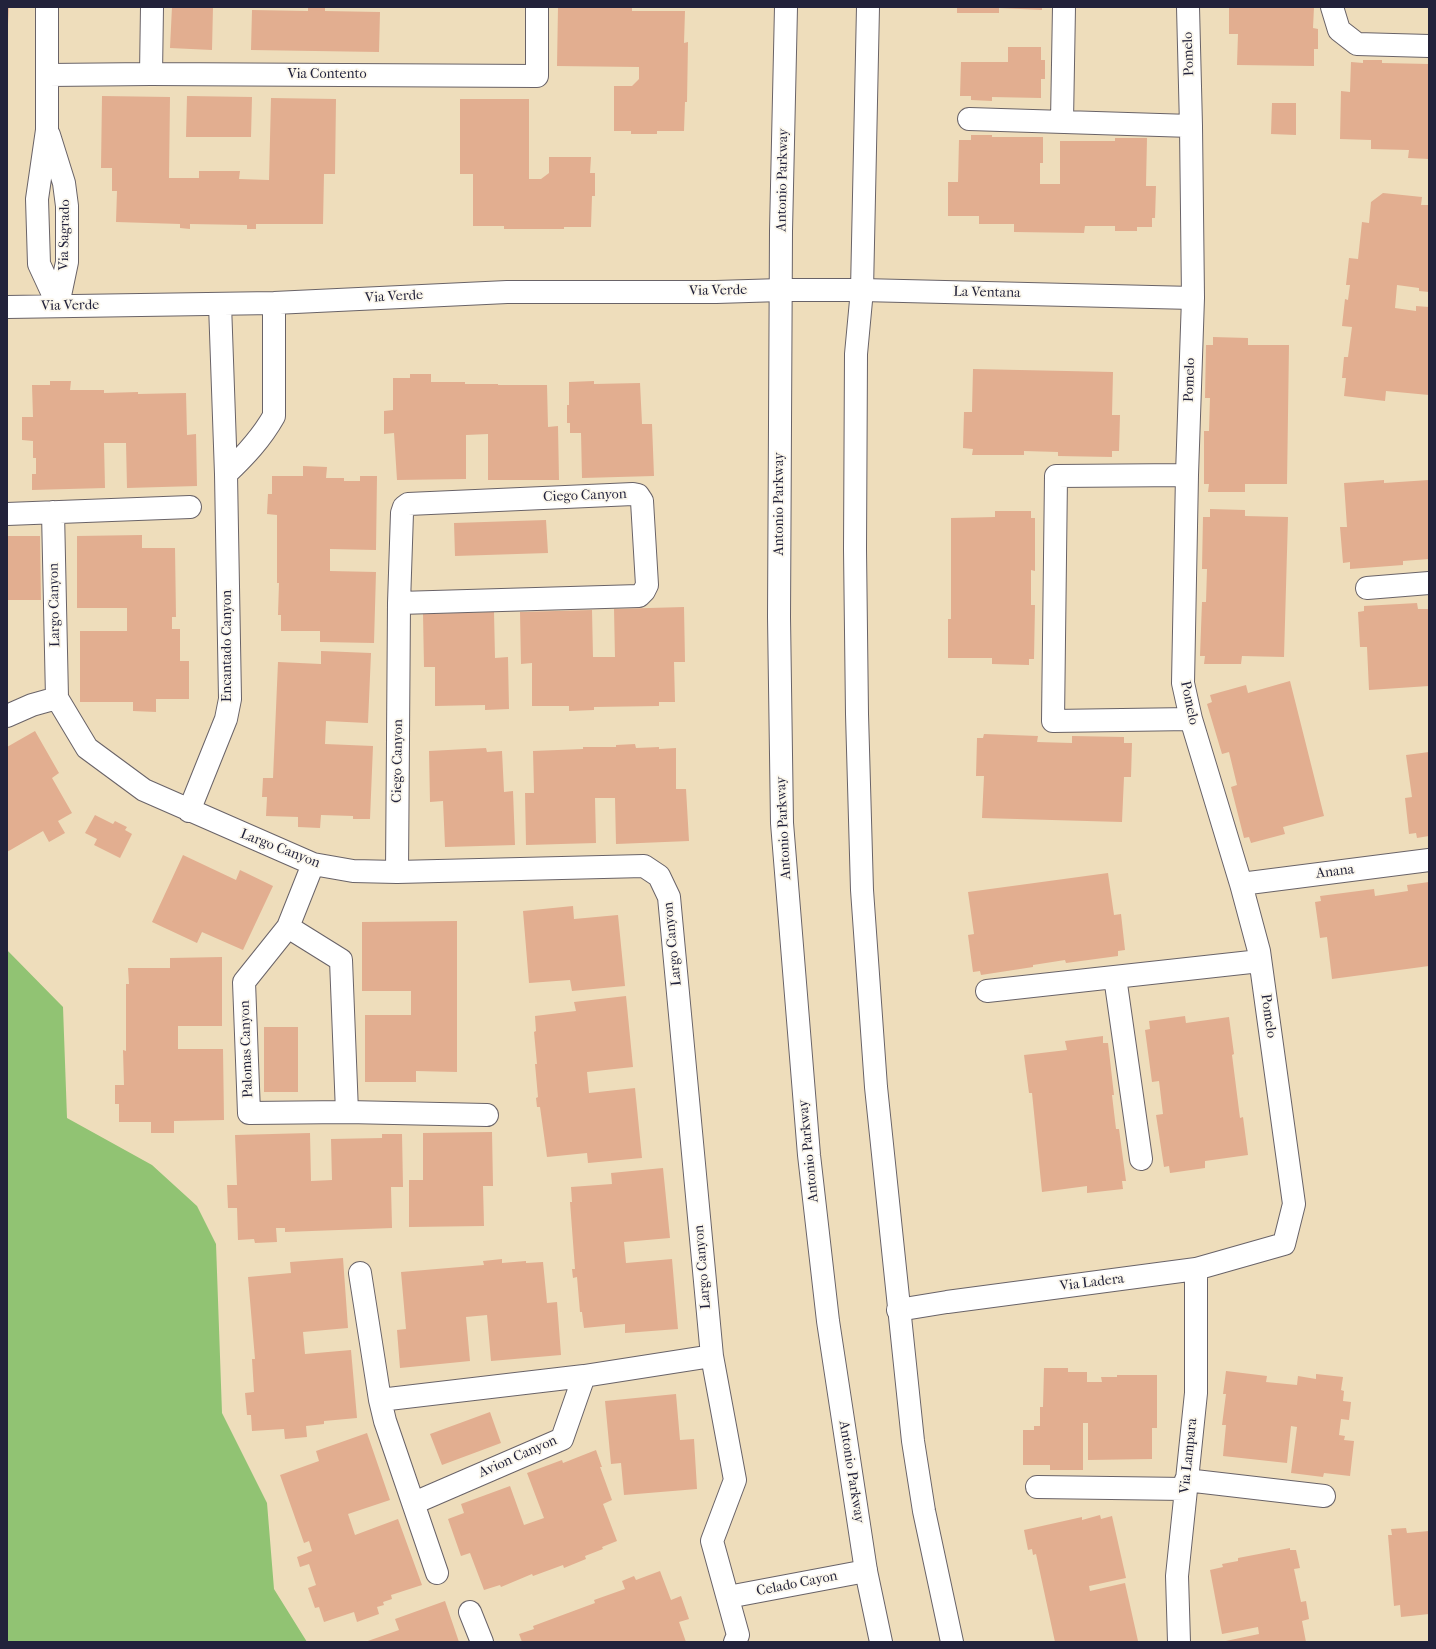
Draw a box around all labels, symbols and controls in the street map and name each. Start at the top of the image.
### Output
street label: Pomelo [1180,31,1198,77]
street label: Via Contento [287,67,367,83]
street label: Antonio Parkway [774,128,792,232]
street label: Via Sagrado [56,199,74,271]
street label: Via Verde [689,282,747,300]
street label: La Ventana [953,284,1021,302]
street label: Via Verde [364,287,424,307]
street label: Via Verde [41,297,99,315]
street label: Pomelo [1181,357,1199,403]
street label: Antonio Parkway [772,452,788,556]
street label: Ciego Canyon [543,486,627,506]
street label: Largo Canyon [46,563,64,647]
street label: Encantado Canyon [220,590,236,702]
street label: Pomelo [1176,679,1202,727]
street label: Ciego Canyon [389,719,407,803]
street label: Antonio Parkway [773,776,795,880]
street label: Largo Canyon [238,826,322,872]
street label: Anana [1315,861,1355,883]
street label: Largo Canyon [660,901,686,987]
street label: Pomelo [1257,993,1279,1039]
street label: Palomas Canyon [237,1000,257,1098]
street label: Antonio Parkway [795,1099,823,1203]
street label: Largo Canyon [691,1224,715,1310]
street label: Via Ladera [1059,1271,1125,1295]
street label: Via Lampara [1177,1417,1201,1495]
street label: Antonio Parkway [835,1420,867,1524]
street label: Avion Canyon [476,1432,560,1482]
street label: Celado Cayon [755,1568,839,1600]

